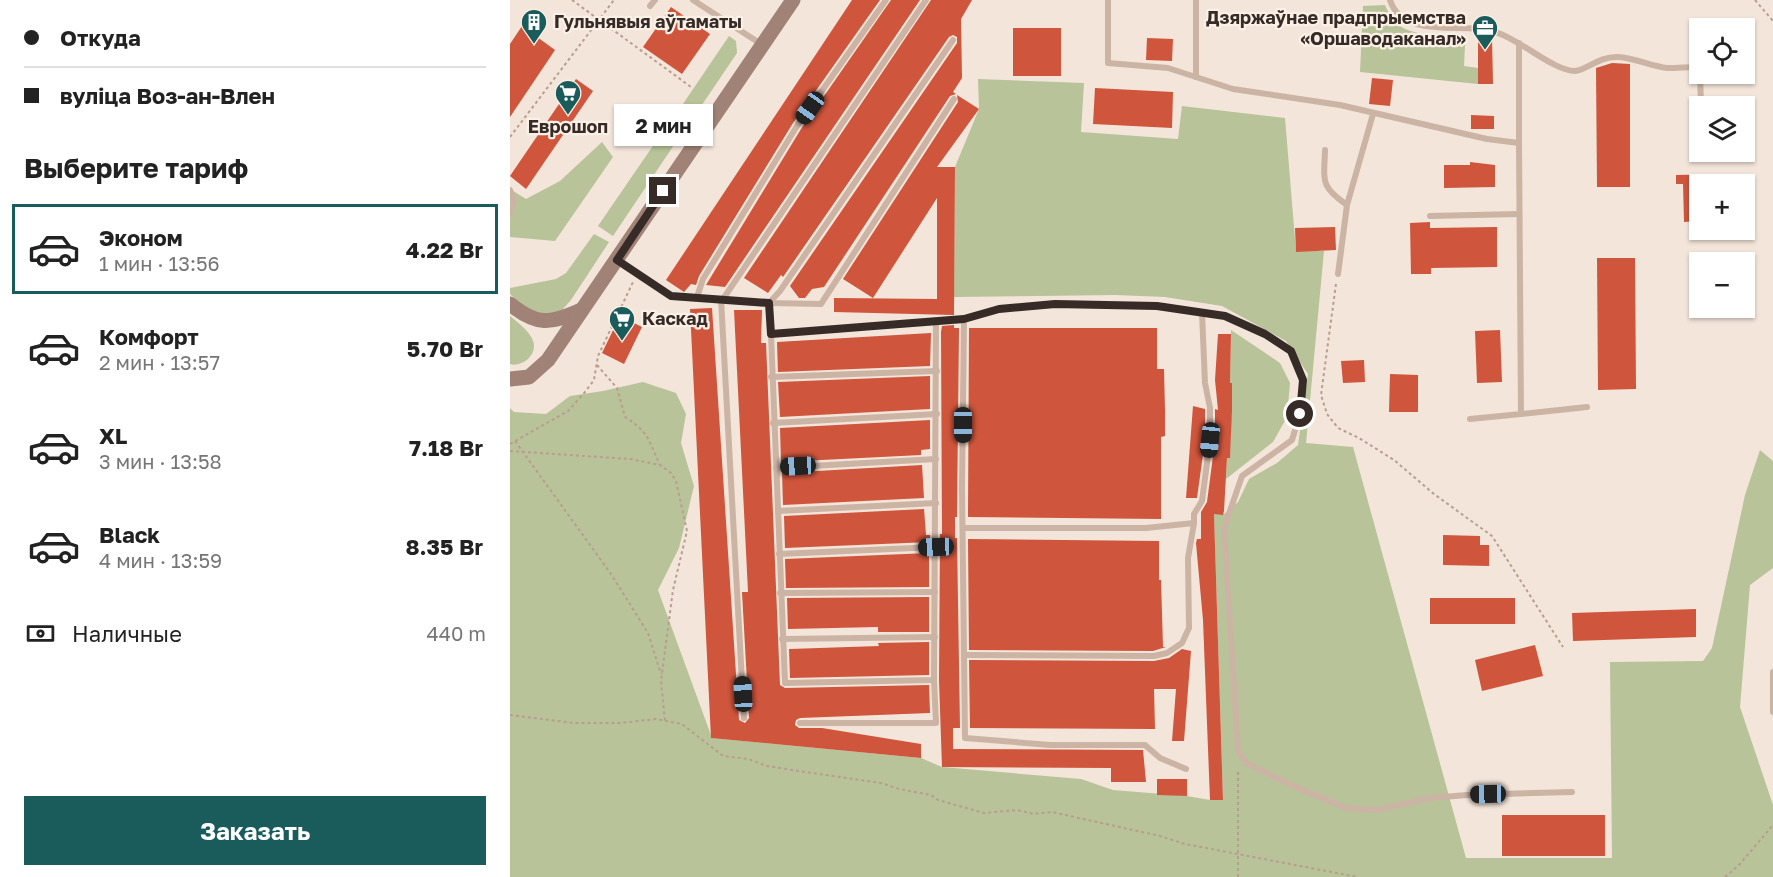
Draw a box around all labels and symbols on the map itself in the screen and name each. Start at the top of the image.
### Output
place label: Дзяржаўнае прадпрыемства «Оршаводаканал» [1206,6,1466,49]
building icon: Гульнявыя аўтаматы [519,7,549,45]
place label: Гульнявыя аўтаматы [554,10,742,32]
office icon: Дзяржаўнае прадпрыемства «Оршаводаканал» [1470,13,1500,51]
supermarket icon: Еврошоп [553,78,583,116]
car [792,88,828,128]
callout: 2 мин [614,104,712,146]
place label: Еврошоп [528,115,608,137]
route end [649,177,676,204]
supermarket icon: Каскад [607,304,637,342]
place label: Каскад [642,307,708,329]
route start [1286,400,1313,427]
car [954,407,972,443]
car [1199,421,1221,459]
car [780,456,816,476]
car [918,537,954,557]
car [733,676,753,712]
car [1470,785,1506,803]

